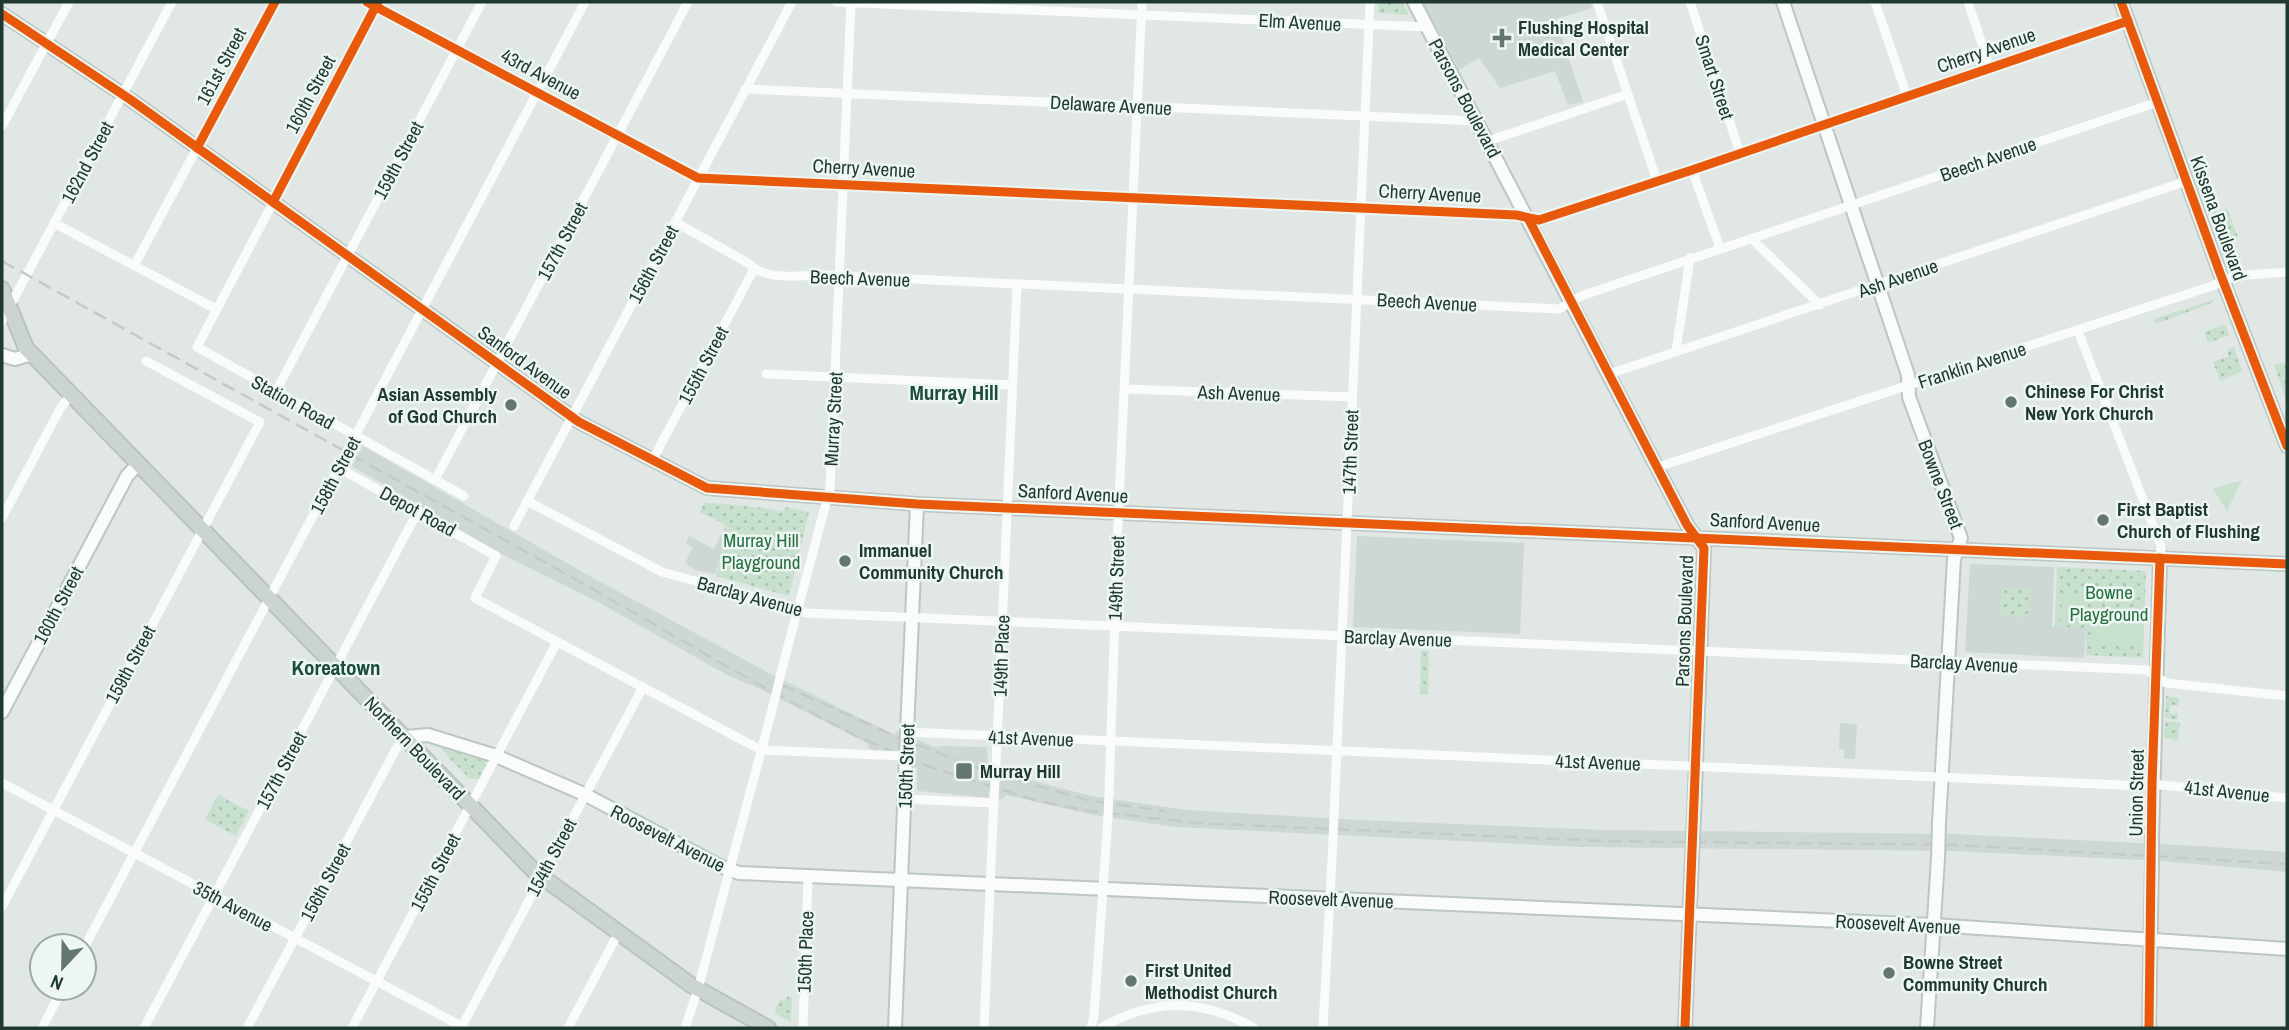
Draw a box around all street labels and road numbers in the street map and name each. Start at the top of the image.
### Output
street label: Elm Avenue [1258,7,1342,37]
street label: Cherry Avenue [1933,21,2039,79]
street label: 161st Street [190,22,253,109]
street label: Smart Street [1689,31,1741,123]
street label: Parsons Boulevard [1423,34,1507,162]
street label: 43rd Avenue [496,42,586,106]
street label: 160th Street [279,50,342,138]
street label: Delaware Avenue [1049,89,1173,121]
street label: 162nd Street [55,116,120,207]
street label: 159th Street [367,116,430,204]
street label: Beech Avenue [1936,130,2040,188]
street label: Cherry Avenue [812,152,916,184]
street label: Kissena Boulevard [2184,152,2254,284]
street label: Cherry Avenue [1378,177,1482,209]
street label: 157th Street [531,197,594,285]
street label: 156th Street [622,220,685,308]
street label: Ash Avenue [1854,252,1941,304]
street label: Beech Avenue [809,263,911,293]
street label: Beech Avenue [1376,286,1478,318]
street label: Sanford Avenue [473,319,577,405]
street label: 155th Street [672,321,735,409]
street label: Franklin Avenue [1915,335,2029,395]
street label: Station Road [247,369,339,435]
street label: Murray Street [818,371,848,467]
street label: Ash Avenue [1196,379,1281,407]
street label: 147th Street [1336,408,1364,495]
street label: 158th Street [304,431,367,519]
street label: Bowne Street [1912,436,1970,533]
street label: Sanford Avenue [1017,477,1129,509]
street label: Depot Road [375,479,461,543]
street label: Sanford Avenue [1709,506,1821,538]
street label: 149th Street [1102,534,1130,621]
street label: Parsons Boulevard [1669,555,1699,687]
street label: 160th Street [27,561,90,649]
street label: Barclay Avenue [694,569,806,623]
street label: 149th Place [987,614,1015,698]
street label: 159th Street [99,620,162,708]
street label: Barclay Avenue [1344,623,1452,653]
street label: Barclay Avenue [1909,647,2019,679]
street label: Northern Boulevard [359,690,471,806]
street label: 150th Street [892,722,920,809]
street label: 41st Avenue [988,724,1074,752]
street label: 157th Street [250,726,313,814]
street label: 41st Avenue [1555,748,1641,776]
street label: Union Street [2122,748,2150,837]
street label: 41st Avenue [2183,774,2271,808]
street label: Roosevelt Avenue [606,798,730,878]
street label: 154th Street [520,813,583,901]
street label: 155th Street [404,828,467,916]
street label: 156th Street [294,838,357,926]
street label: 35th Avenue [189,874,277,938]
street label: Roosevelt Avenue [1268,884,1394,914]
street label: Roosevelt Avenue [1835,908,1961,940]
street label: 150th Place [791,910,819,994]

